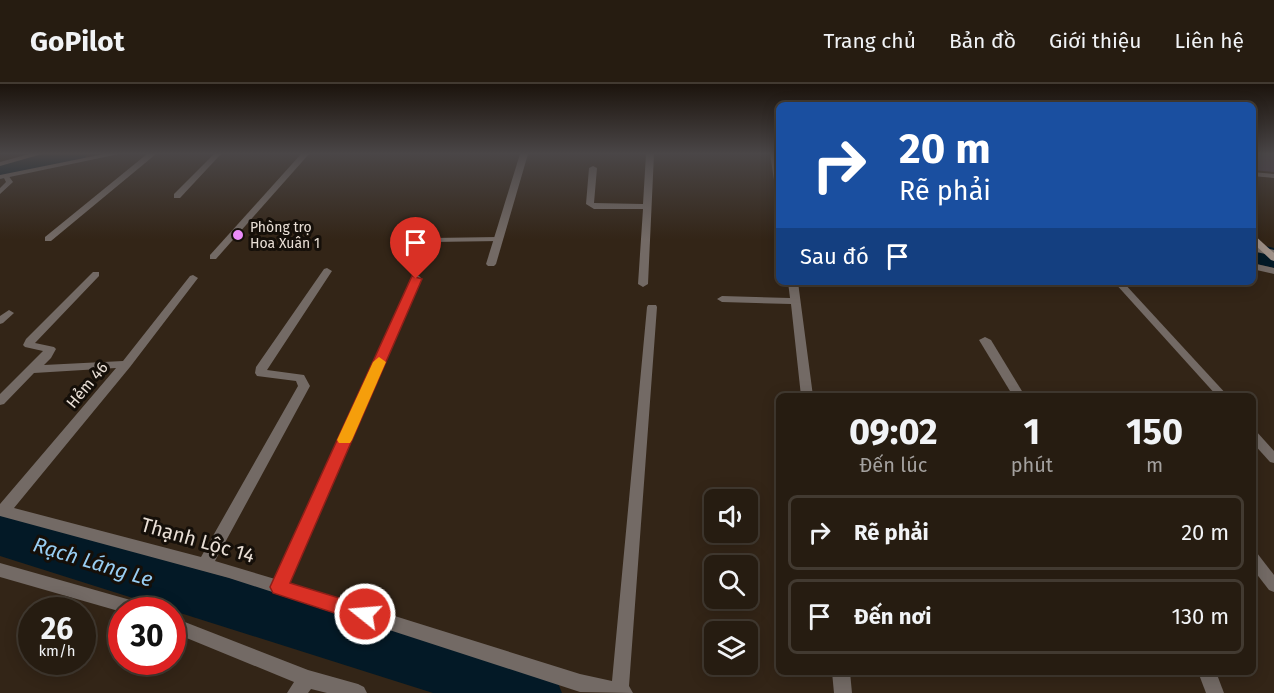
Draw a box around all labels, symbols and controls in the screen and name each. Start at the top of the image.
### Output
text: GoPilot [30,25,124,58]
text: Trang chủ [824,28,916,54]
text: Bản đồ [949,28,1016,54]
text: Giới thiệu [1049,28,1142,54]
text: Liên hệ [1175,28,1244,54]
text: 20 m [899,124,991,174]
icon: right [800,126,878,204]
text: Rẽ phải [899,175,991,207]
pin [390,217,441,279]
place label: Phòng trọ Hoa Xuân 1 [250,219,320,252]
icon: arrive [399,226,432,259]
marker: Phòng trọ Hoa Xuân 1 [231,228,245,242]
icon: arrive [881,240,914,273]
text: Sau đó [800,243,869,270]
street label: Hẻm 46 [62,358,112,412]
text: 09:02 [849,410,938,454]
text: 1 [1024,410,1040,454]
text: 150 [1126,410,1183,454]
text: Đến lúc [859,453,927,477]
text: phút [1011,453,1053,477]
text: m [1146,453,1163,477]
map controls [704,489,758,675]
button: sound [704,489,758,543]
street label: Thạnh Lộc 14 [138,512,258,568]
icon: right [803,516,836,549]
text: Rẽ phải [854,519,929,546]
text: 20 m [1181,519,1229,546]
water label: Rạch Láng Le [30,531,156,593]
button: search [704,555,758,609]
position arrow [333,582,397,646]
speed limit sign: 30 [108,597,186,675]
icon: arrive [803,600,836,633]
text: Đến nơi [854,603,931,630]
text: 130 m [1172,603,1229,630]
text: 26 [41,611,73,647]
button: layers [704,621,758,675]
text: km/h [38,642,76,660]

